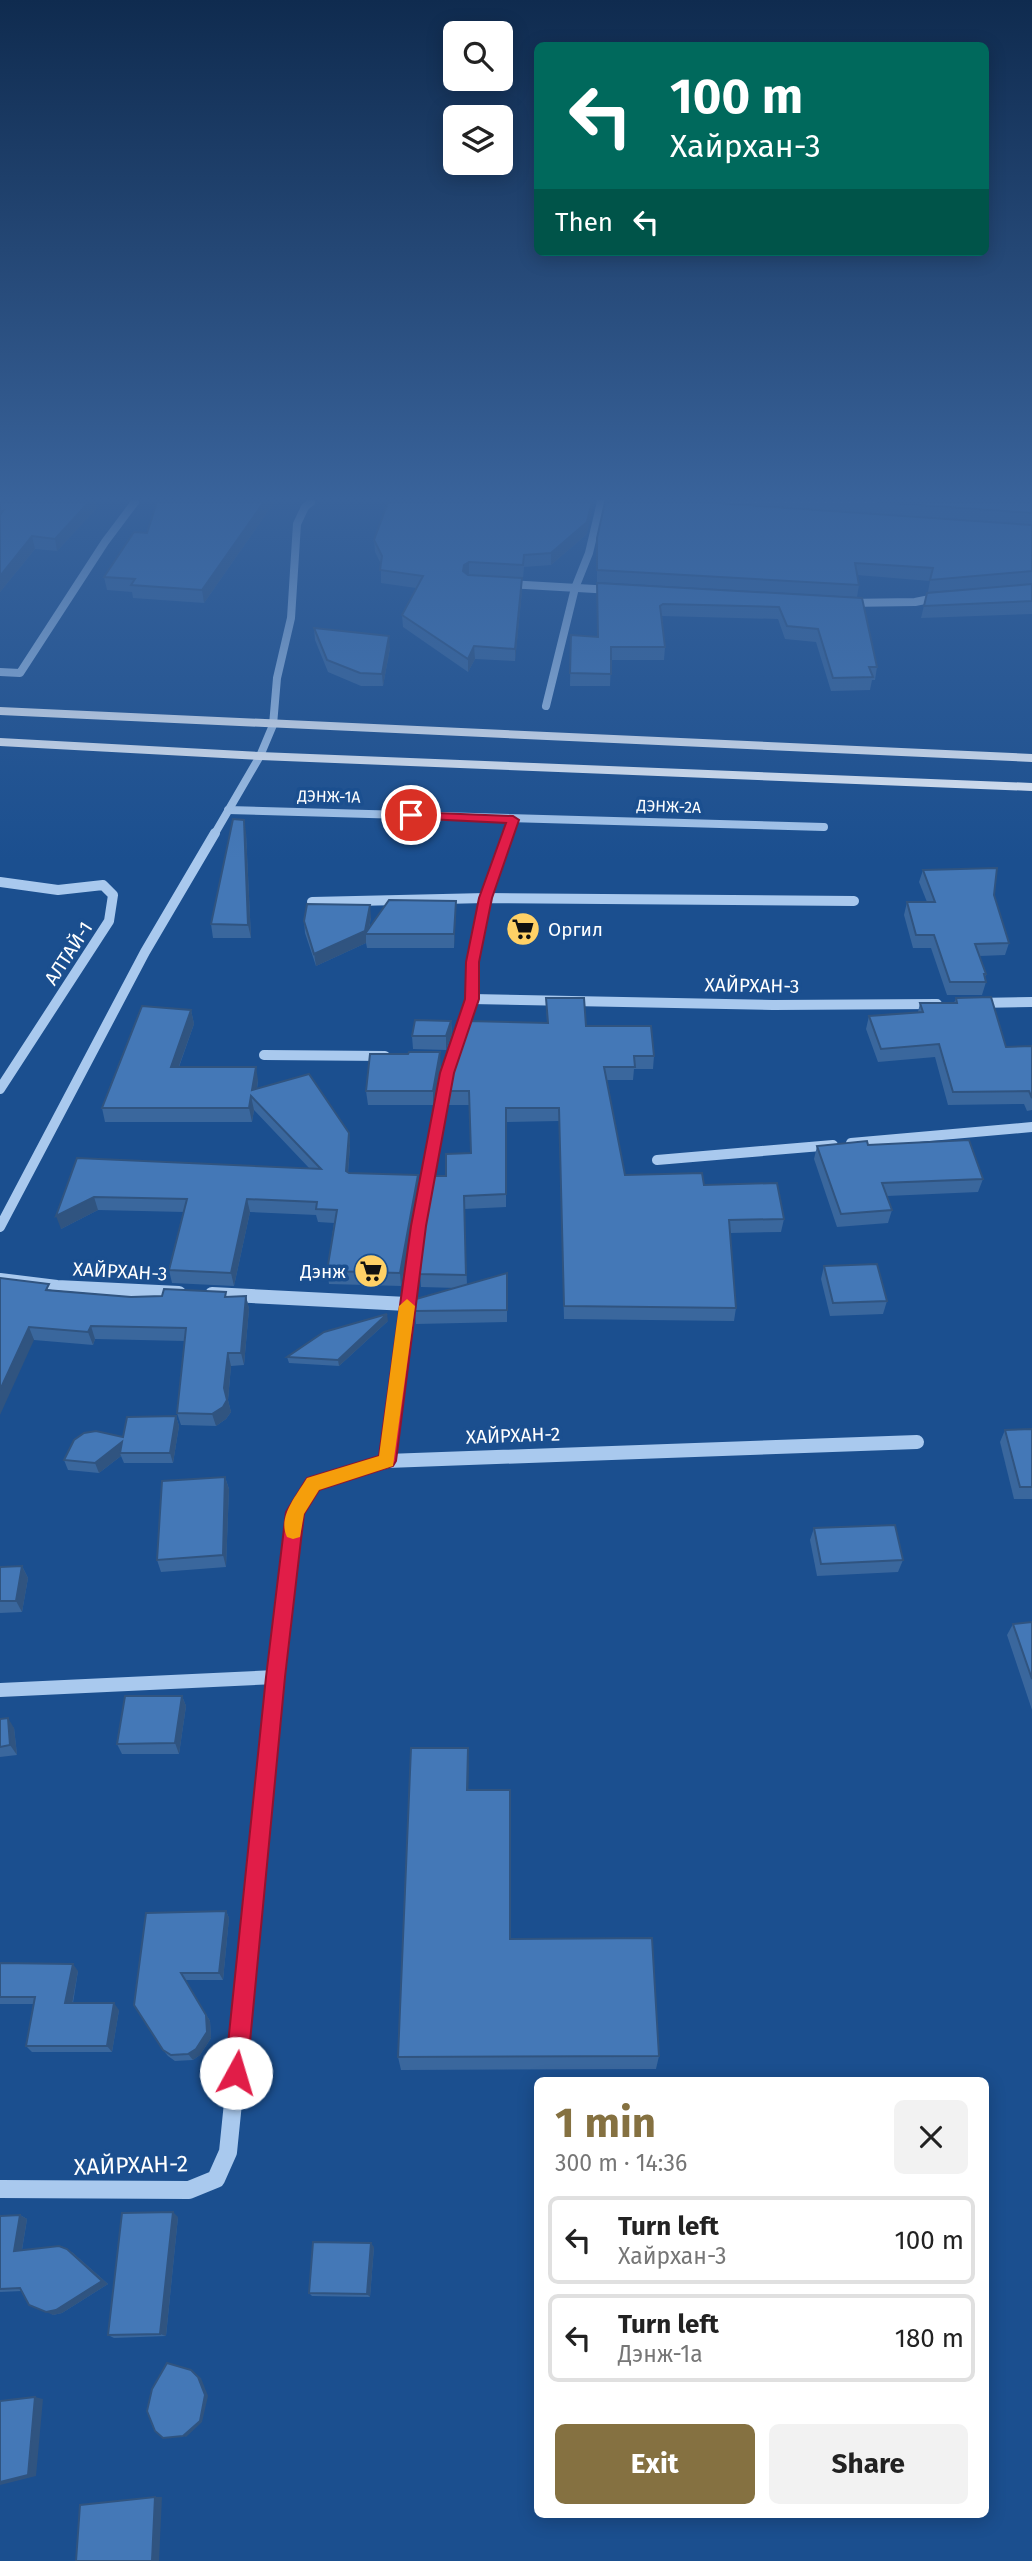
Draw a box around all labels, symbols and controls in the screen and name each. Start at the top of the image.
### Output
map controls [443,21,513,175]
button: search [443,21,513,91]
text: 100 m [670,67,803,126]
icon: left [555,70,646,161]
button: layers [443,105,513,175]
text: Хайрхан-3 [670,127,821,165]
icon: left [627,203,665,241]
text: Then [555,207,613,238]
pin [381,785,441,845]
street label: ДЭНЖ-1А [296,786,362,807]
icon: arrive [392,796,430,834]
street label: ДЭНЖ-2А [635,796,702,817]
supermarket icon: Оргил [504,910,542,948]
street label: АЛТАЙ-1 [40,917,97,989]
place label: Оргил [548,918,603,941]
street label: ХАЙРХАН-3 [704,973,800,998]
supermarket icon: Дэнж [352,1252,390,1290]
street label: ХАЙРХАН-3 [72,1258,168,1285]
place label: Дэнж [299,1260,346,1283]
street label: ХАЙРХАН-2 [465,1422,561,1449]
position arrow [199,2036,273,2110]
text: 1 min [555,2098,656,2148]
button: close [894,2100,968,2174]
street label: ХАЙРХАН-2 [73,2149,189,2181]
text: 300 m · 14:36 [555,2149,687,2177]
text: Turn left [618,2211,719,2242]
icon: left [559,2221,597,2259]
text: 100 m [895,2225,964,2256]
text: Хайрхан-3 [618,2242,726,2270]
text: Turn left [618,2309,719,2340]
icon: left [559,2319,597,2357]
text: 180 m [895,2323,964,2354]
text: Дэнж-1а [618,2340,703,2368]
button: Exit [555,2424,755,2504]
button: Share [769,2424,968,2504]

